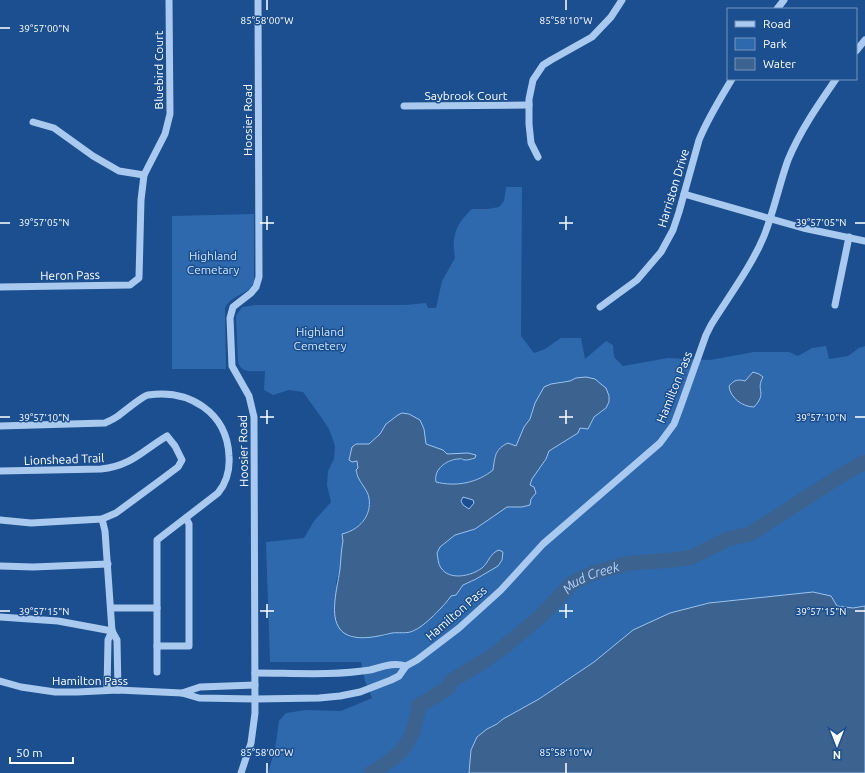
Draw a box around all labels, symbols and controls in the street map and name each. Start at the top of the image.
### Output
legend [727,8,857,80]
text: 85°58'00"W [241,15,293,26]
text: 85°58'10"W [540,15,592,26]
text: Road [763,17,791,30]
text: 39°57'00"N [19,23,69,34]
street label: Bluebird Court [152,30,165,109]
text: Park [763,37,787,50]
text: Water [763,57,796,70]
street label: Hoosier Road [241,84,254,156]
street label: Saybrook Court [424,89,508,102]
street label: Harriston Drive [655,147,691,229]
text: 39°57'05"N [19,217,69,228]
text: 39°57'05"N [796,217,846,228]
park label: Highland Cemetary [187,249,239,276]
street label: Heron Pass [40,268,100,282]
park label: Highland Cemetery [294,325,347,352]
street label: Hamilton Pass [654,349,694,425]
text: 39°57'10"N [19,412,69,423]
text: 39°57'10"N [796,412,846,423]
street label: Hoosier Road [236,415,250,487]
street label: Lionshead Trail [24,451,104,467]
water label: Mud Creek [559,559,621,596]
street label: Hamilton Pass [423,583,489,643]
text: 39°57'15"N [19,606,69,617]
text: 39°57'15"N [796,606,846,617]
street label: Hamilton Pass [52,674,128,687]
north arrow [817,725,857,765]
scale bar [10,739,73,765]
text: 50 m [16,746,43,759]
text: 85°58'00"W [241,747,293,758]
text: 85°58'10"W [540,747,592,758]
text: N [833,749,841,761]

